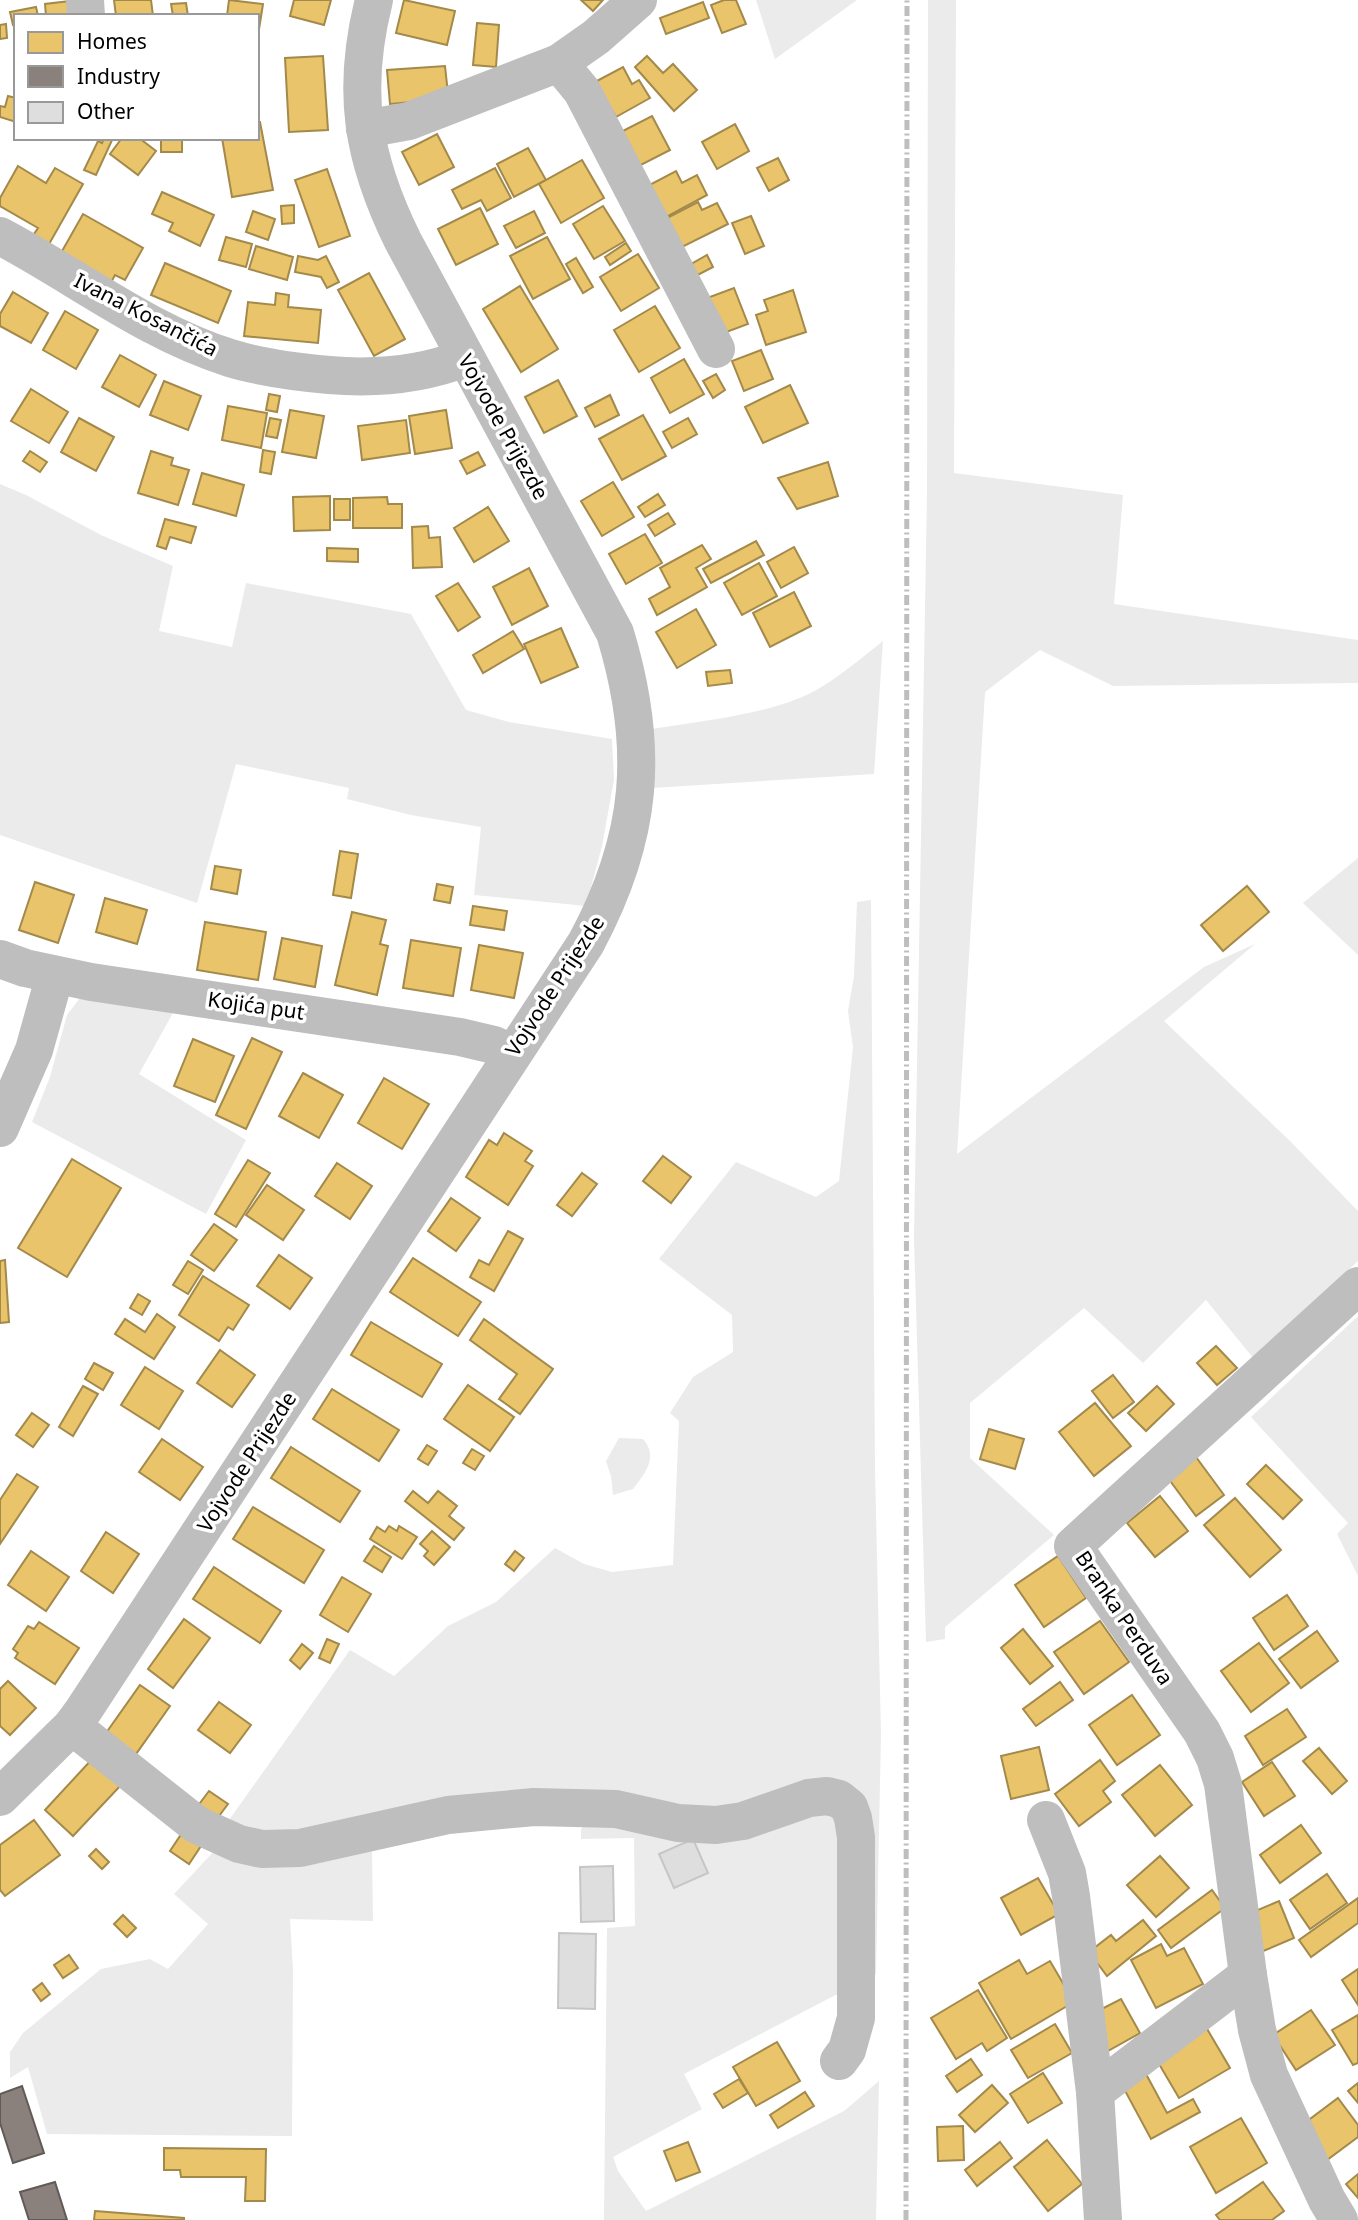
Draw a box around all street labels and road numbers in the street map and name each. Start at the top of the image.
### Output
street label: Ivana Kosančića [70,266,223,362]
street label: Vojvode Prijezde [452,349,555,504]
street label: Vojvode Prijezde [498,910,610,1061]
street label: Kojića put [206,984,307,1026]
street label: Vojvode Prijezde [190,1386,302,1537]
street label: Branka Perduva [1070,1545,1180,1690]

